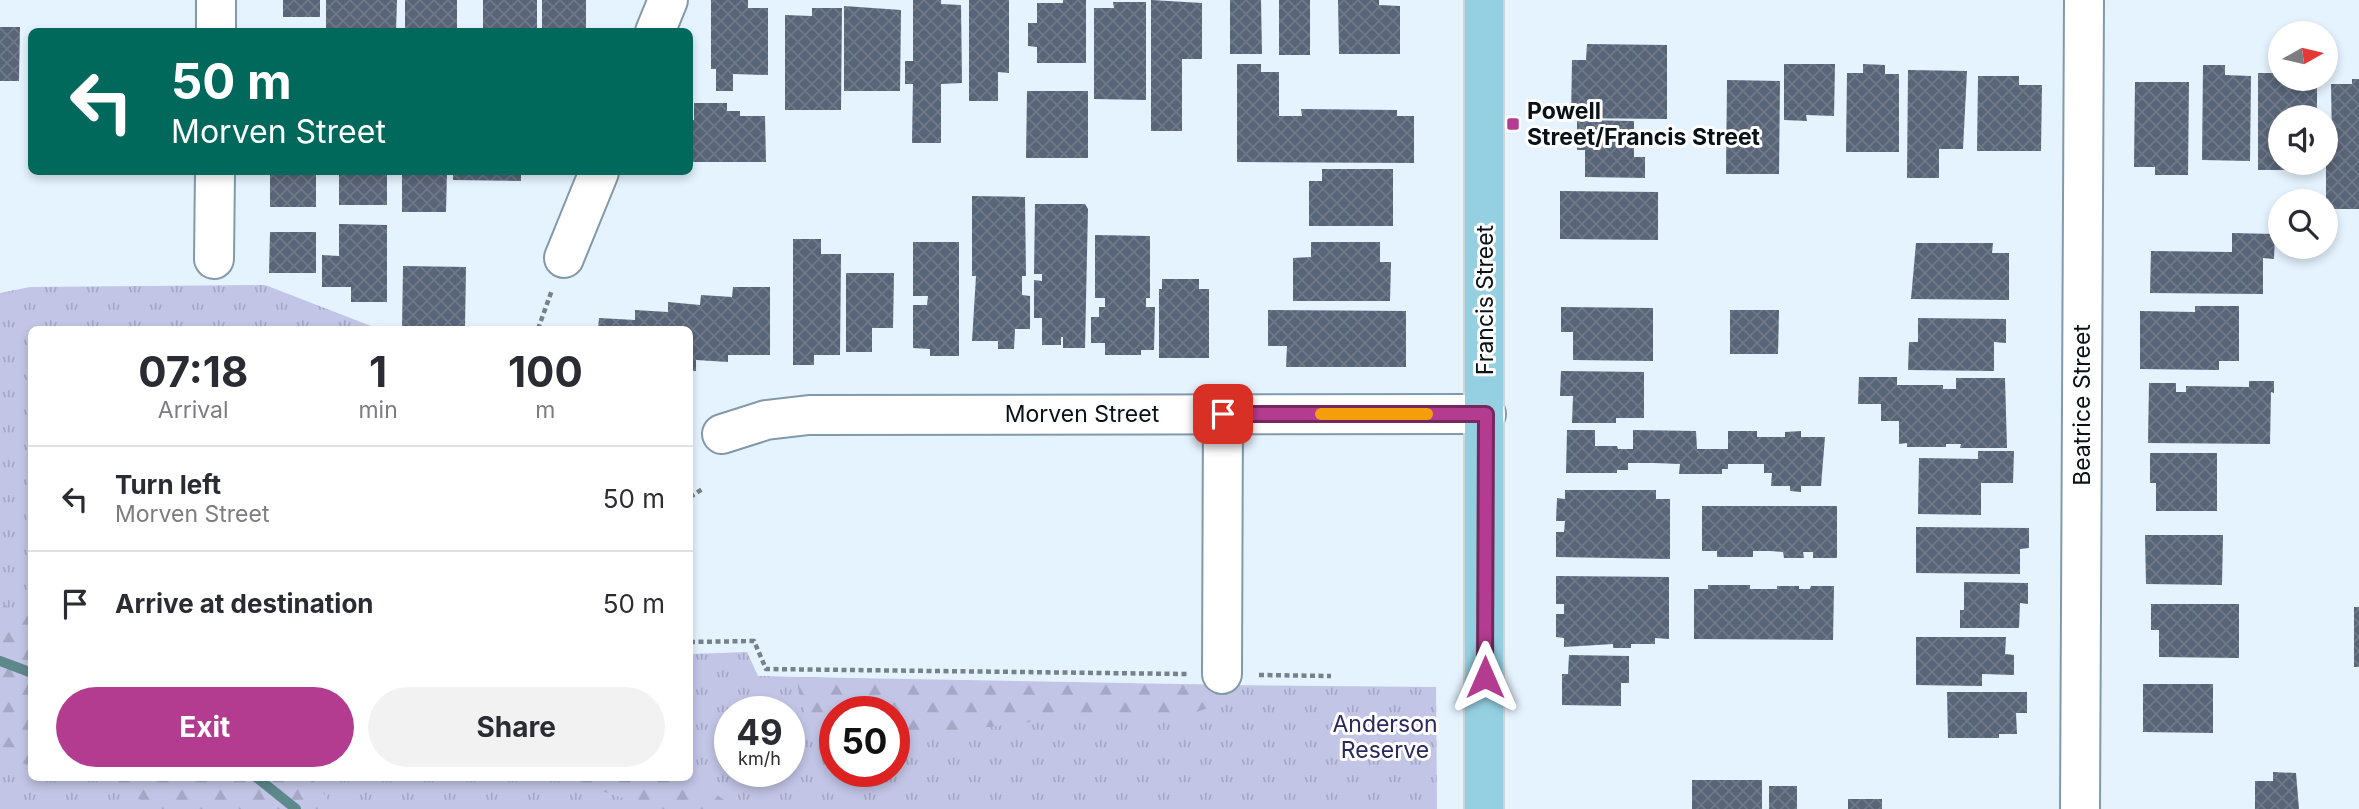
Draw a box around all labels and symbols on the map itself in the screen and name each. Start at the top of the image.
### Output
north arrow [2268,21,2338,91]
place label: Powell Street/Francis Street [1527,97,1761,151]
marker: Powell Street/Francis Street [1505,116,1521,132]
street label: Francis Street [1471,224,1499,375]
street label: Beatrice Street [2068,324,2096,486]
pin [1193,384,1253,444]
street label: Morven Street [1005,400,1160,428]
position arrow [1448,640,1522,714]
speed limit sign: 50 [819,696,910,787]
park label: Anderson Reserve [1332,710,1438,764]

